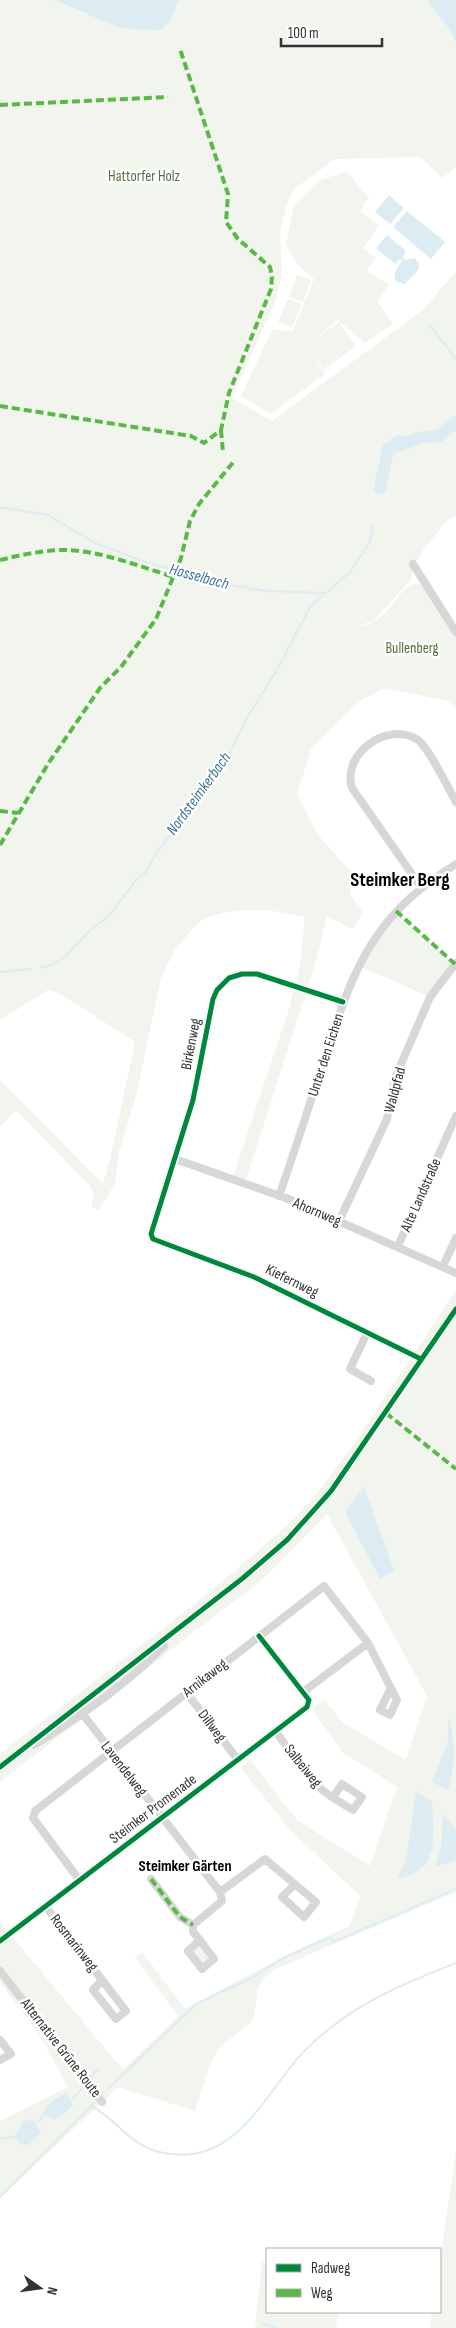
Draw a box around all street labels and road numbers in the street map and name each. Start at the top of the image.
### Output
street label: Unter den Eichen [304,1011,348,1099]
street label: Birkenweg [177,1017,205,1071]
street label: Waldpfad [380,1065,410,1115]
street label: Alte Landstraße [396,1155,446,1236]
street label: Ahornweg [289,1193,344,1231]
street label: Kiefernweg [262,1260,322,1302]
street label: Arnikaweg [178,1654,231,1702]
street label: Dillweg [194,1706,230,1746]
street label: Lavendelweg [97,1738,151,1800]
street label: Salbeiweg [280,1740,326,1792]
street label: Steimker Promenade [106,1770,200,1848]
street label: Rosmarinweg [46,1910,102,1976]
street label: Alternative Grüne Route [16,1994,106,2101]

